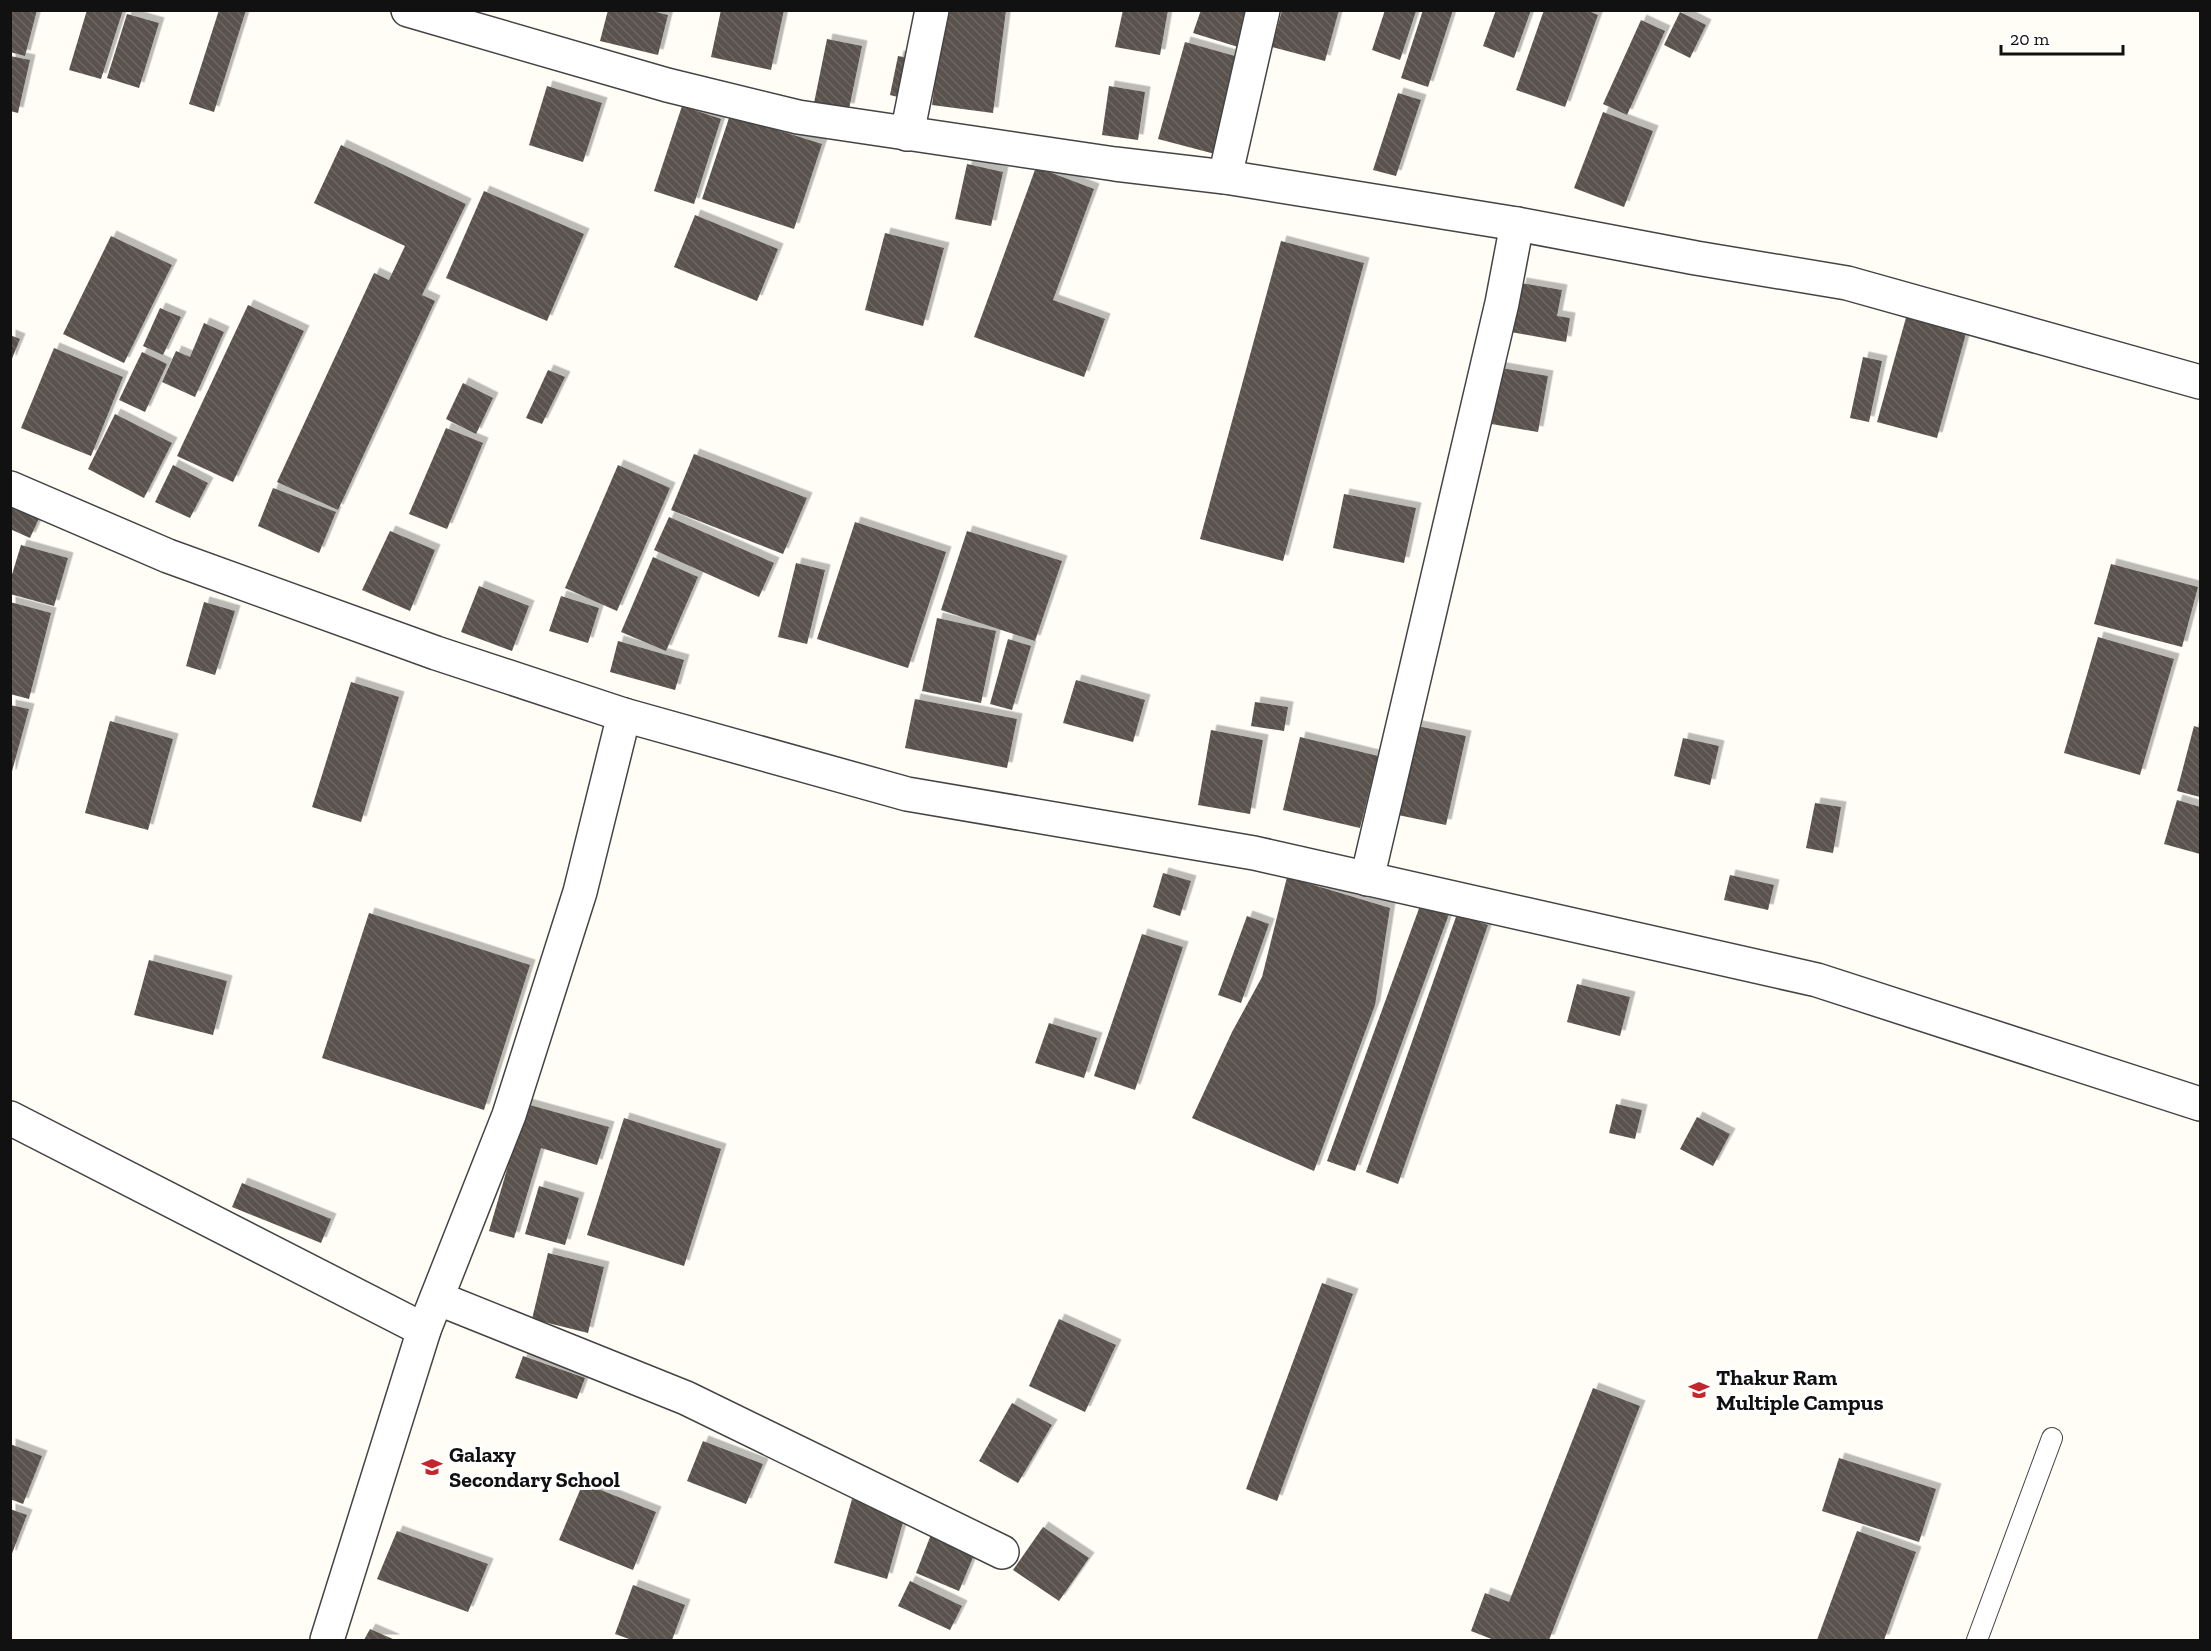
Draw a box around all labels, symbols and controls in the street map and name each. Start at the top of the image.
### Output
scale bar [2001,18,2122,56]
text: 20 m [2010,28,2050,50]
place label: Thakur Ram Multiple Campus [1716,1364,1884,1416]
school or university icon: Thakur Ram Multiple Campus [1687,1378,1711,1402]
place label: Galaxy Secondary School [449,1441,620,1493]
school or university icon: Galaxy Secondary School [420,1455,444,1479]

